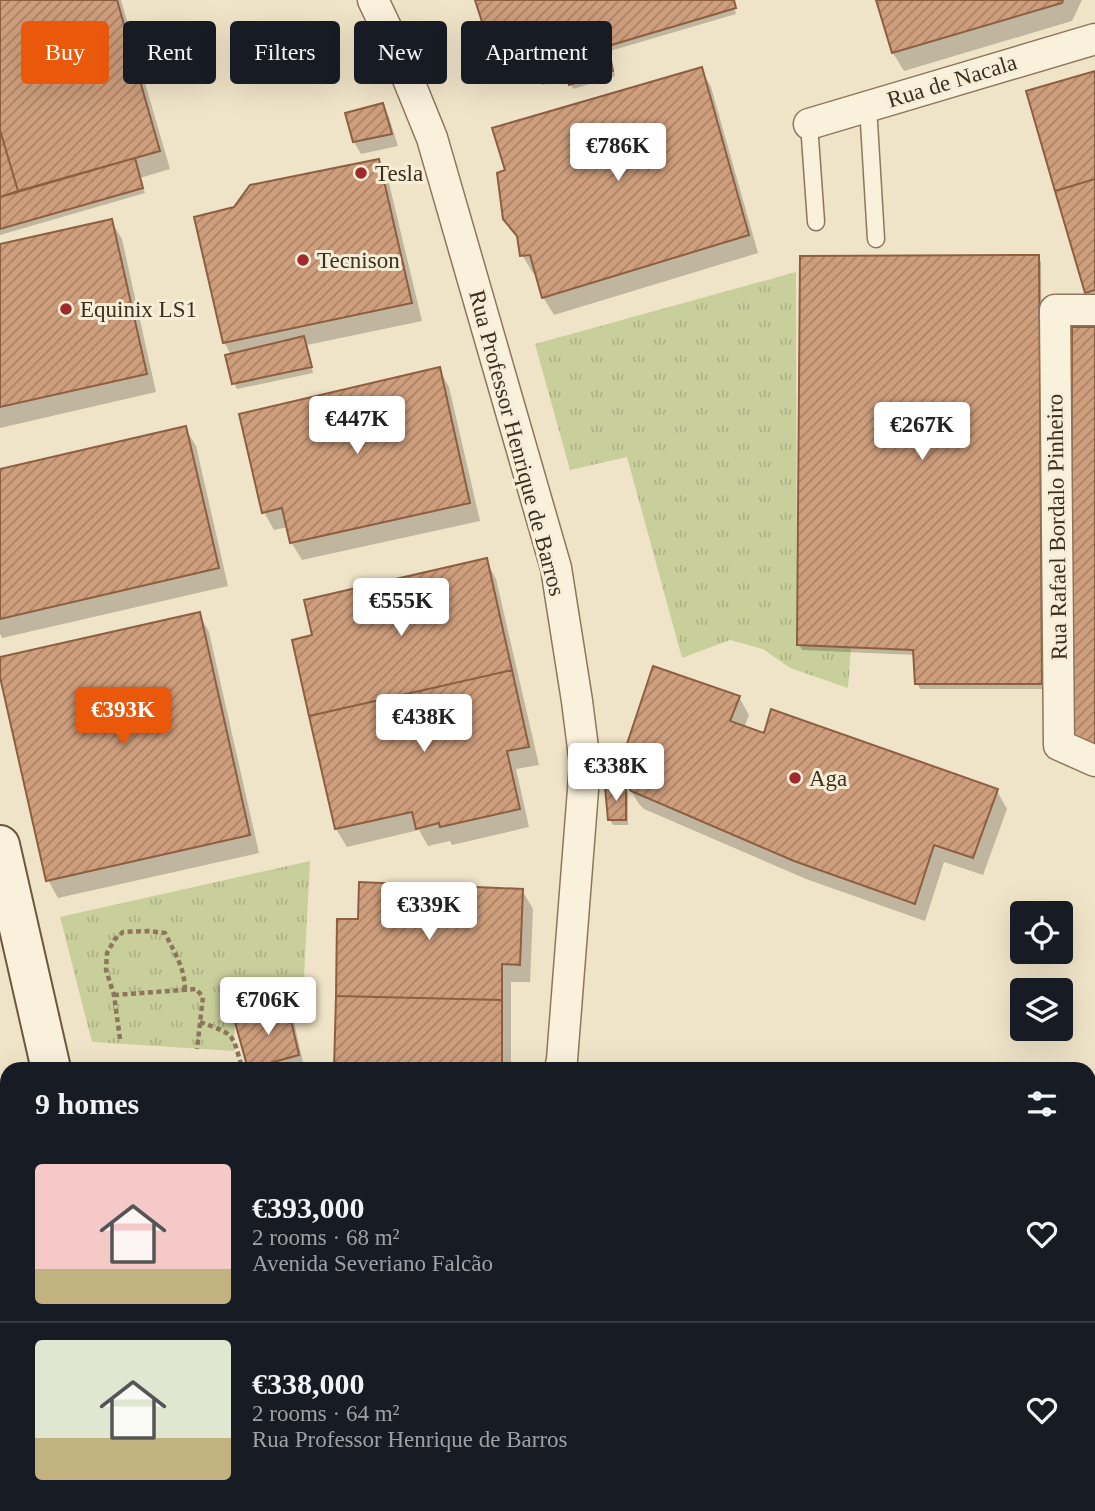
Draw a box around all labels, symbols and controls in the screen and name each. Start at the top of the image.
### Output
chip: Buy [21,21,109,84]
chip: Rent [123,21,216,84]
chip: Filters [230,21,340,84]
chip: New [354,21,447,84]
chip: Apartment [461,21,612,84]
street label: Rua de Nacala [884,49,1020,113]
pin: €786K [569,124,667,183]
text: €786K [586,133,650,158]
place label: Tesla [375,161,423,186]
marker: Tesla [353,165,369,181]
place label: Tecnison [317,248,400,273]
marker: Tecnison [295,252,311,268]
street label: Rua Professor Henrique de Barros [464,287,570,599]
place label: Equinix LS1 [80,297,197,322]
marker: Equinix LS1 [58,301,74,317]
street label: Rua Rafael Bordalo Pinheiro [1042,394,1072,660]
pin: €447K [308,396,406,456]
pin: €267K [873,402,971,462]
text: €447K [325,406,389,431]
text: €267K [890,412,954,437]
pin: €555K [352,578,450,638]
text: €555K [369,588,433,613]
pin: €393K [74,688,172,747]
pin: €438K [375,694,473,754]
text: €393K [91,697,155,722]
text: €438K [392,704,456,729]
pin: €338K [567,744,665,803]
text: €338K [584,753,648,778]
place label: Aga [809,766,847,791]
marker: Aga [787,770,803,786]
pin: €339K [380,883,478,942]
text: €339K [397,892,461,917]
map controls [1010,901,1073,1041]
button: locate [1010,901,1073,964]
pin: €706K [219,978,317,1037]
button: layers [1010,978,1073,1041]
text: €706K [236,987,300,1012]
icon: filters [1023,1085,1061,1123]
text: 9 homes [35,1087,139,1120]
text: €393,000 [252,1191,365,1224]
icon: home [91,1192,175,1276]
icon: heart [1023,1215,1061,1253]
text: 2 rooms · 68 m² [252,1225,399,1250]
text: Avenida Severiano Falcão [252,1251,493,1276]
text: €338,000 [252,1367,365,1400]
icon: home [91,1368,175,1452]
icon: heart [1023,1391,1061,1429]
text: 2 rooms · 64 m² [252,1401,399,1426]
text: Rua Professor Henrique de Barros [252,1427,568,1452]

